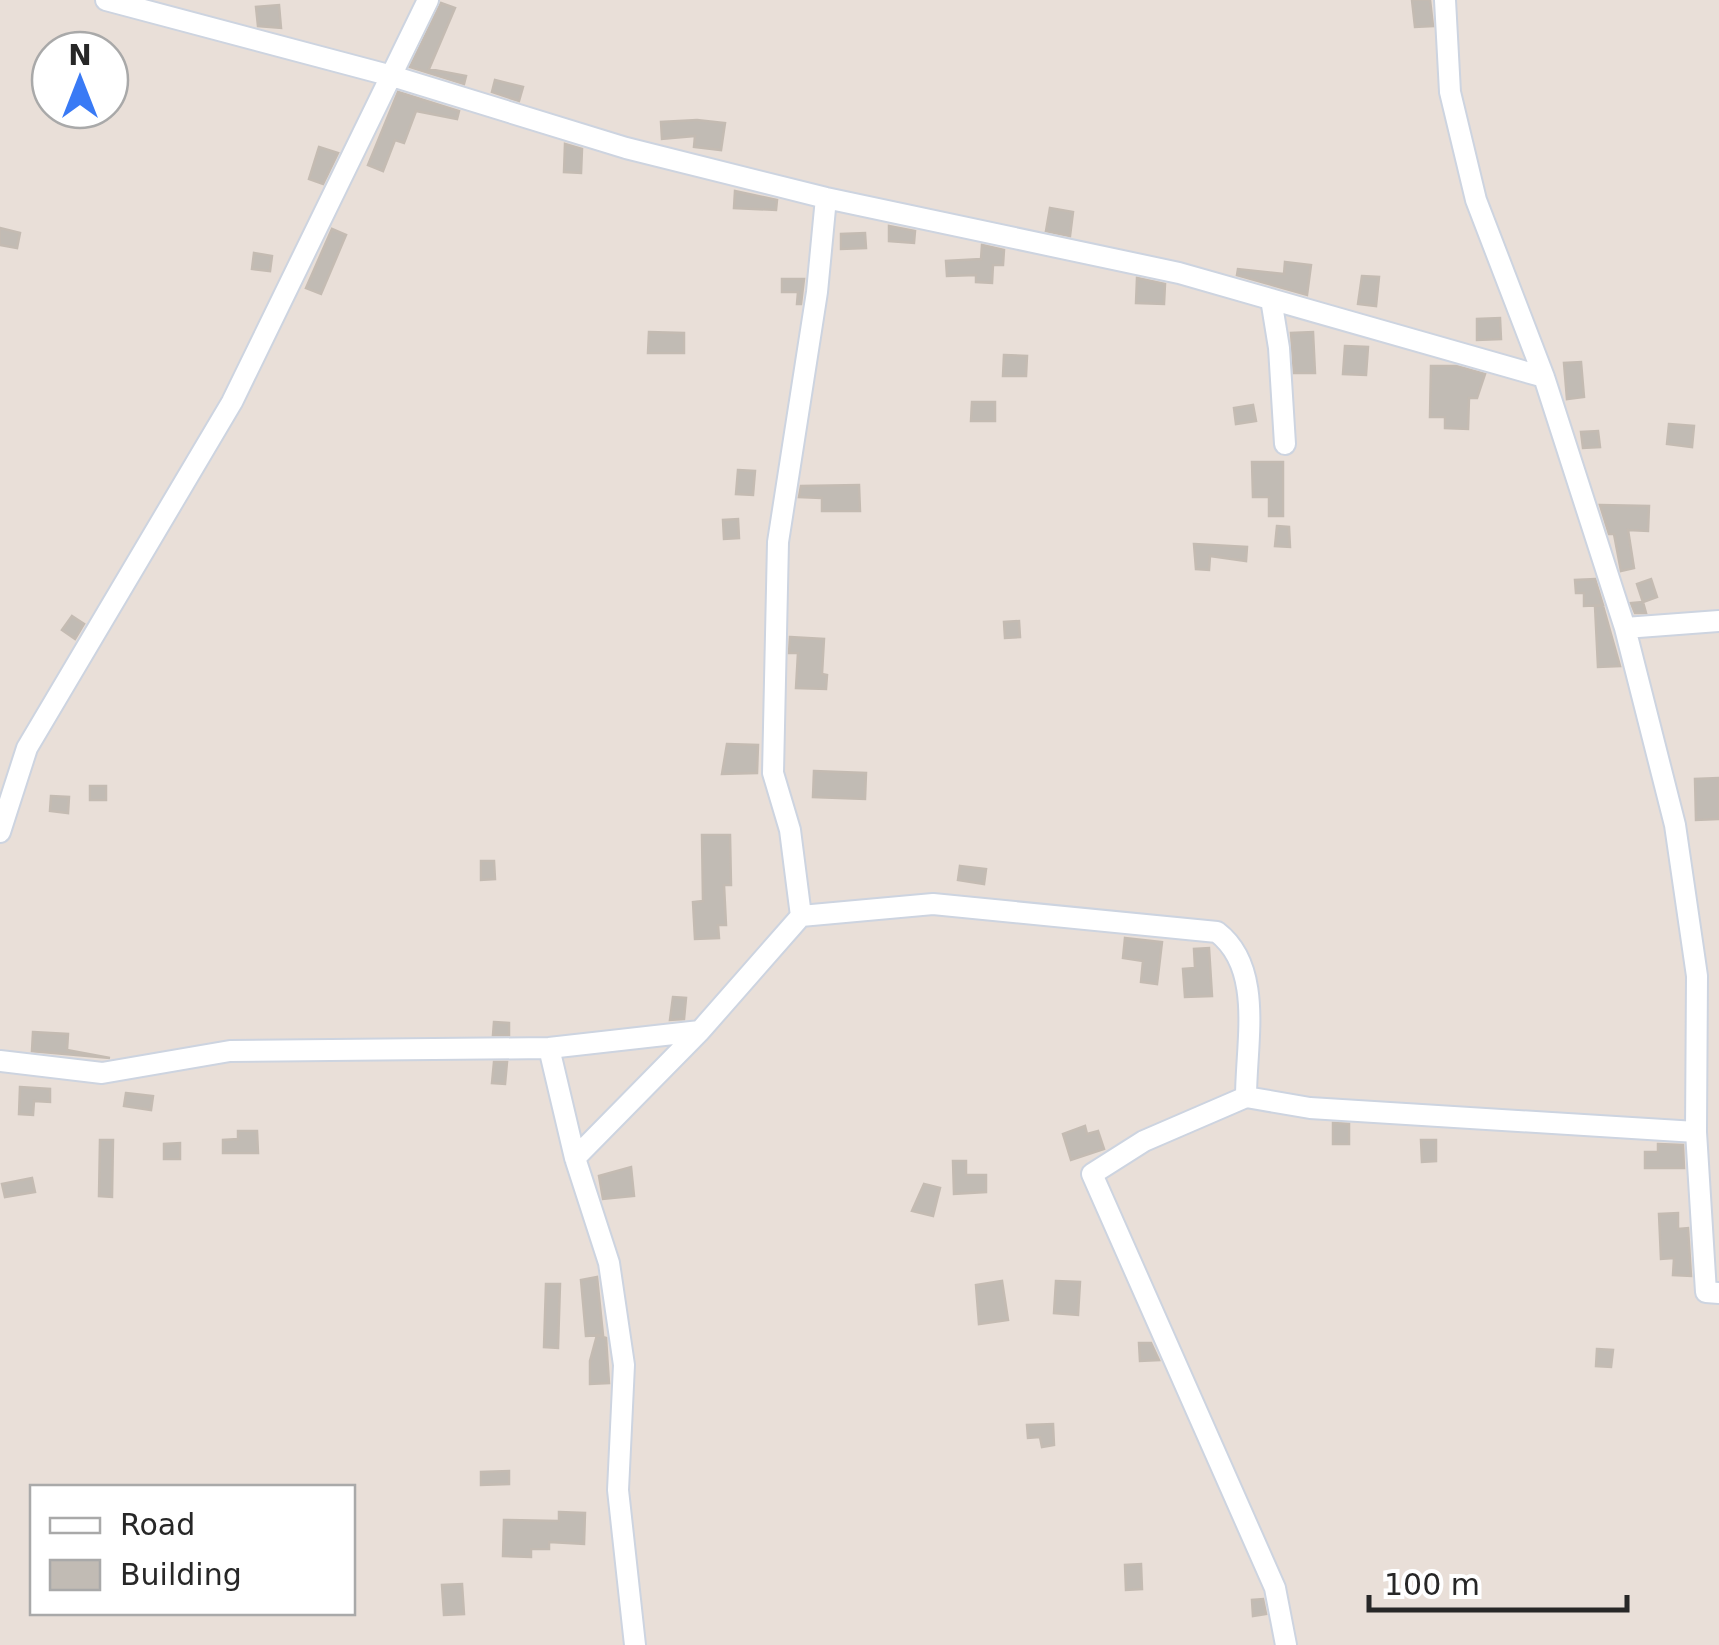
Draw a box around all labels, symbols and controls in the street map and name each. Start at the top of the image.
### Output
north arrow [30,30,130,130]
text: N [68,39,92,72]
legend [30,1485,355,1615]
text: Road [120,1507,195,1542]
scale bar [1369,1550,1626,1612]
text: Building [120,1557,242,1592]
text: 100 m [1384,1567,1480,1602]

